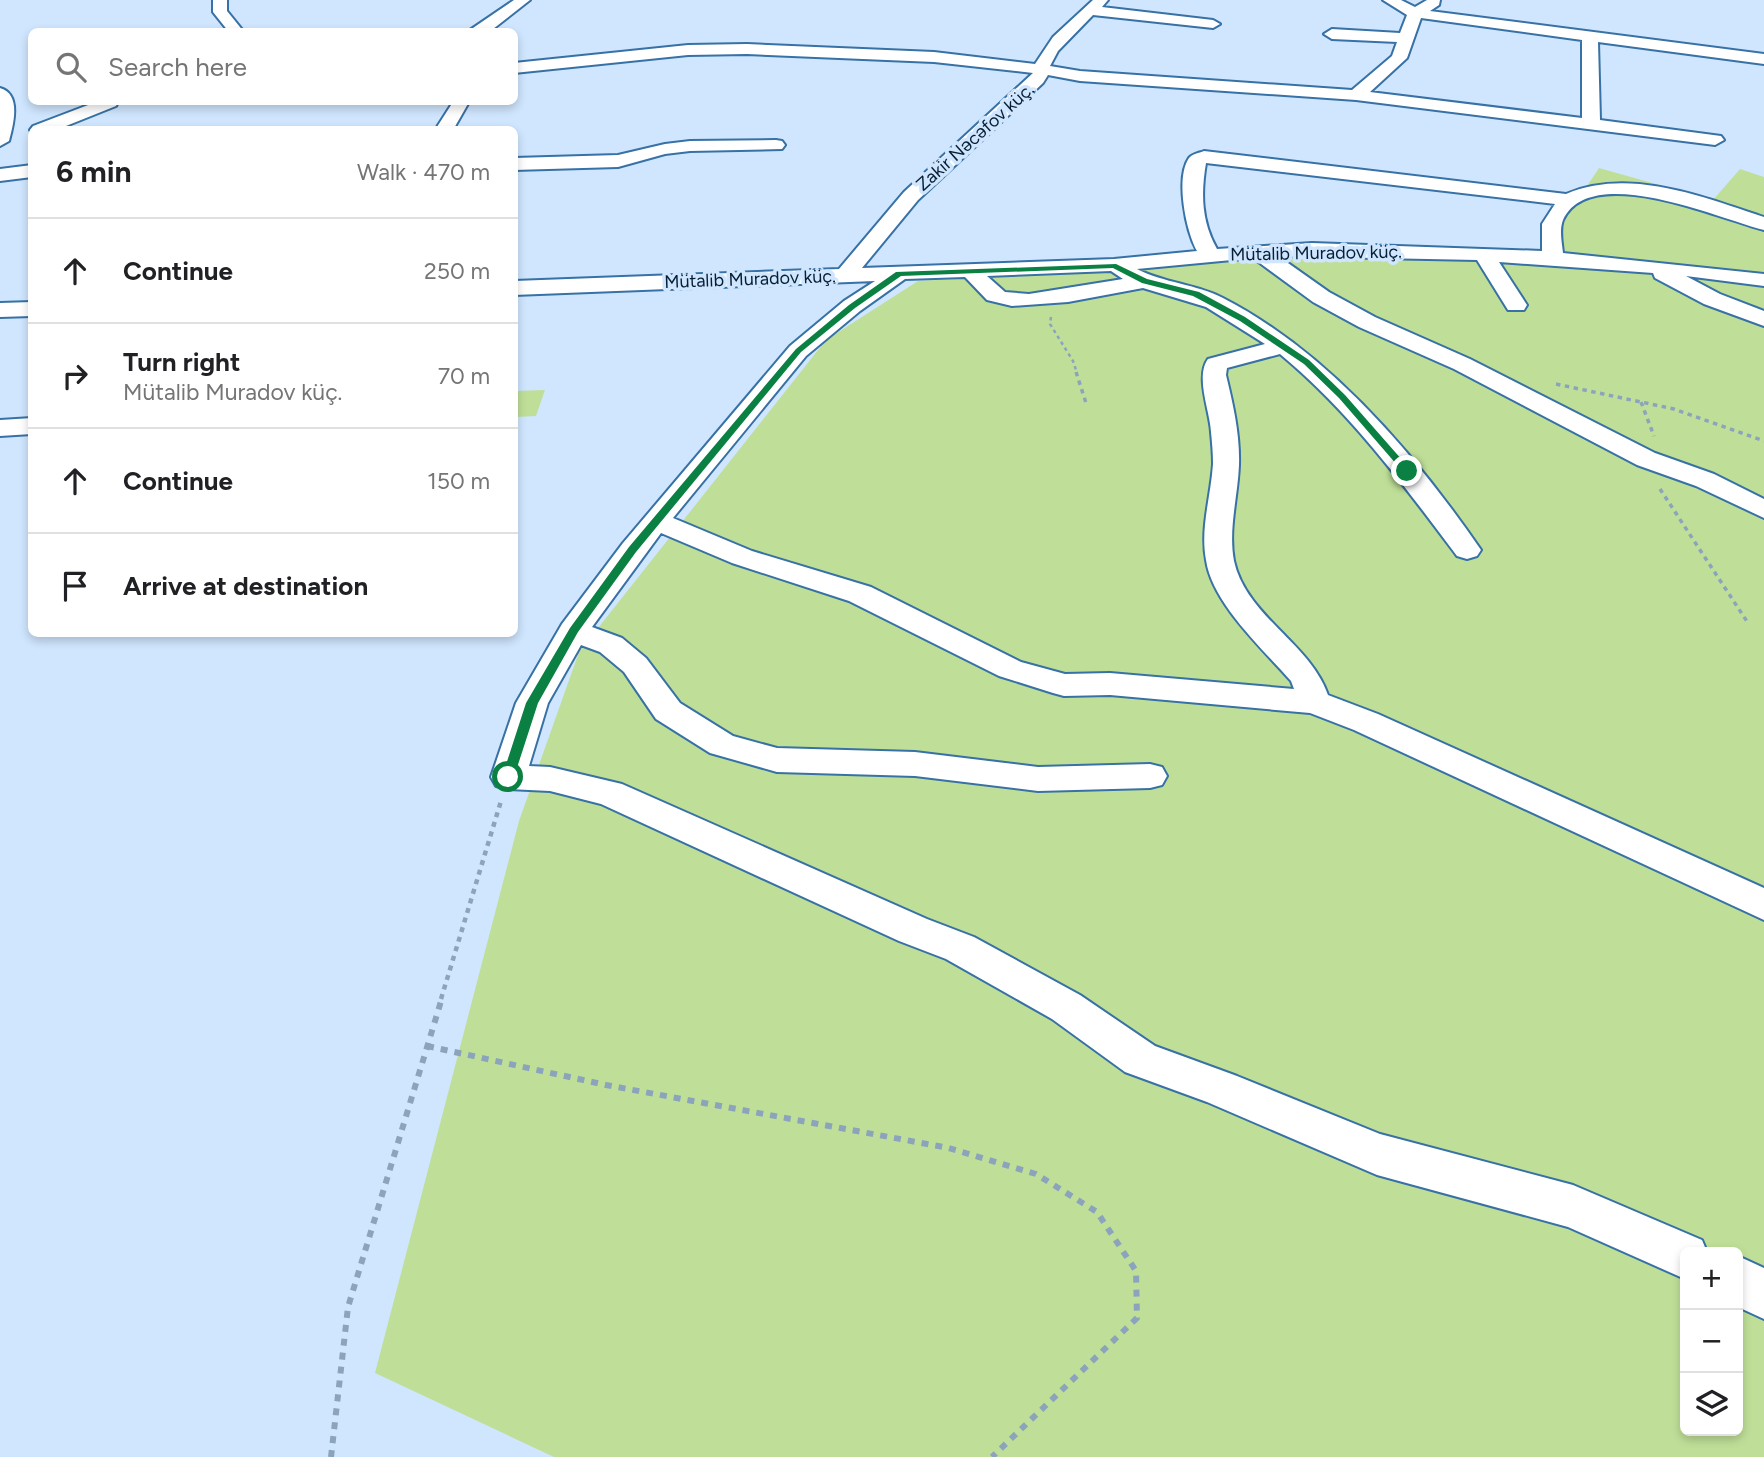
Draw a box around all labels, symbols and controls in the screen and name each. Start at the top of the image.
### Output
search box [28,28,518,105]
icon: search [52,48,90,86]
text: Search here [108,51,247,83]
street label: Zakir Nəcəfov küç. [912,78,1038,196]
text: 6 min [56,153,132,190]
text: Walk · 470 m [357,158,490,186]
street label: Mütalib Muradov küç. [1230,241,1402,265]
icon: ahead [56,252,94,290]
text: Continue [123,255,233,287]
text: 250 m [424,257,490,285]
street label: Mütalib Muradov küç. [664,265,836,293]
text: Turn right [123,346,240,378]
icon: right [56,357,94,395]
text: 70 m [438,362,490,390]
text: Mütalib Muradov küç. [123,378,342,406]
route end [1391,455,1422,486]
icon: ahead [56,462,94,500]
text: Continue [123,465,233,497]
text: 150 m [427,467,490,495]
icon: arrive [56,567,94,605]
text: Arrive at destination [123,570,368,602]
route start [492,761,523,792]
map controls [1680,1247,1743,1436]
button: + [1680,1247,1743,1310]
button: − [1680,1310,1743,1373]
button: layers [1680,1373,1743,1436]

